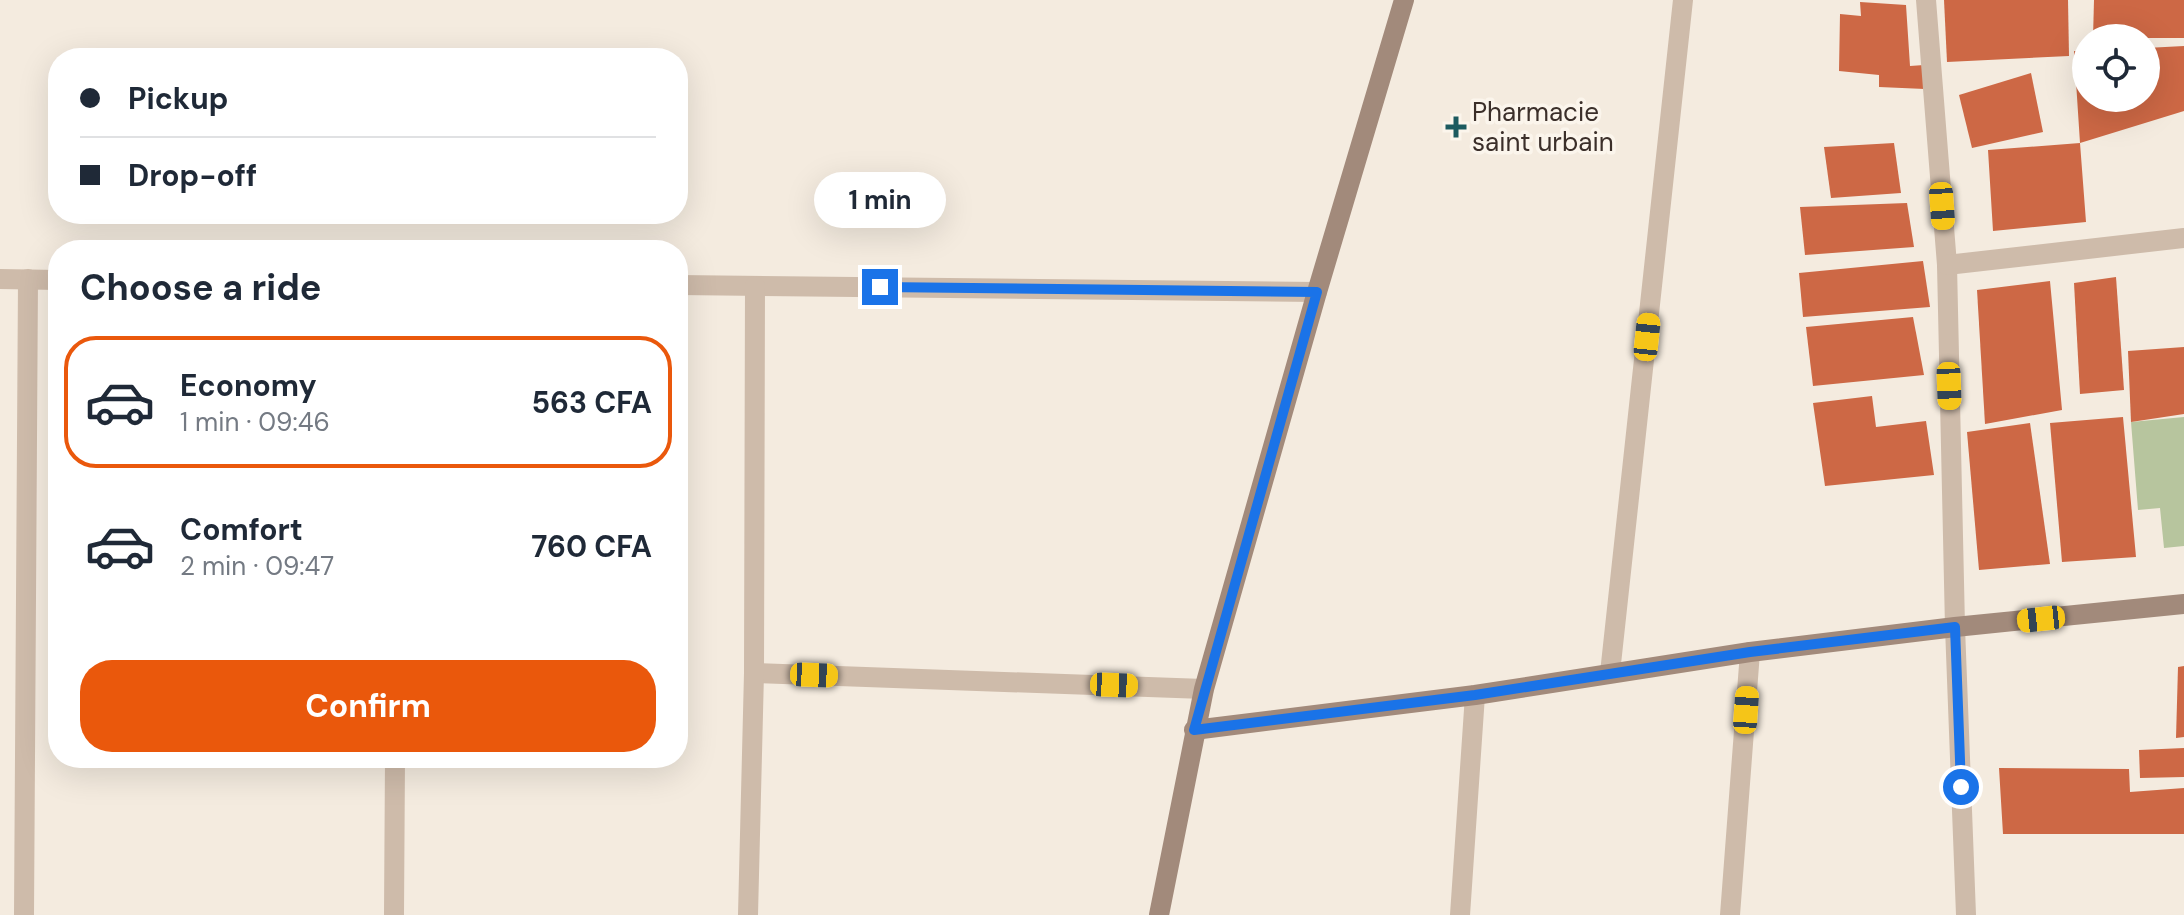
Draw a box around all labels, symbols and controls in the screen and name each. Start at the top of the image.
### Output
map controls [2072,24,2160,112]
button: locate [2072,24,2160,112]
text: Pickup [128,79,228,118]
place label: Pharmacie saint urbain [1472,95,1614,159]
marker: Pharmacie saint urbain [1447,118,1465,136]
text: Drop-off [128,156,257,195]
callout: 1 min [814,171,946,227]
car [1928,181,1956,231]
text: 1 min [848,183,912,217]
text: Choose a ride [80,264,321,311]
route end [862,269,898,305]
car [1633,312,1661,362]
car [1936,362,1962,410]
icon: car [84,366,156,438]
text: Economy [180,366,317,405]
text: 563 CFA [531,383,652,422]
text: 1 min · 09:46 [180,405,330,439]
icon: car [84,510,156,582]
text: Comfort [180,510,303,549]
text: 760 CFA [531,527,652,566]
text: 2 min · 09:47 [180,549,334,583]
car [2016,605,2066,633]
button: Confirm [80,660,656,752]
car [790,662,838,688]
car [1090,672,1138,698]
car [1732,685,1760,735]
route start [1943,769,1979,805]

